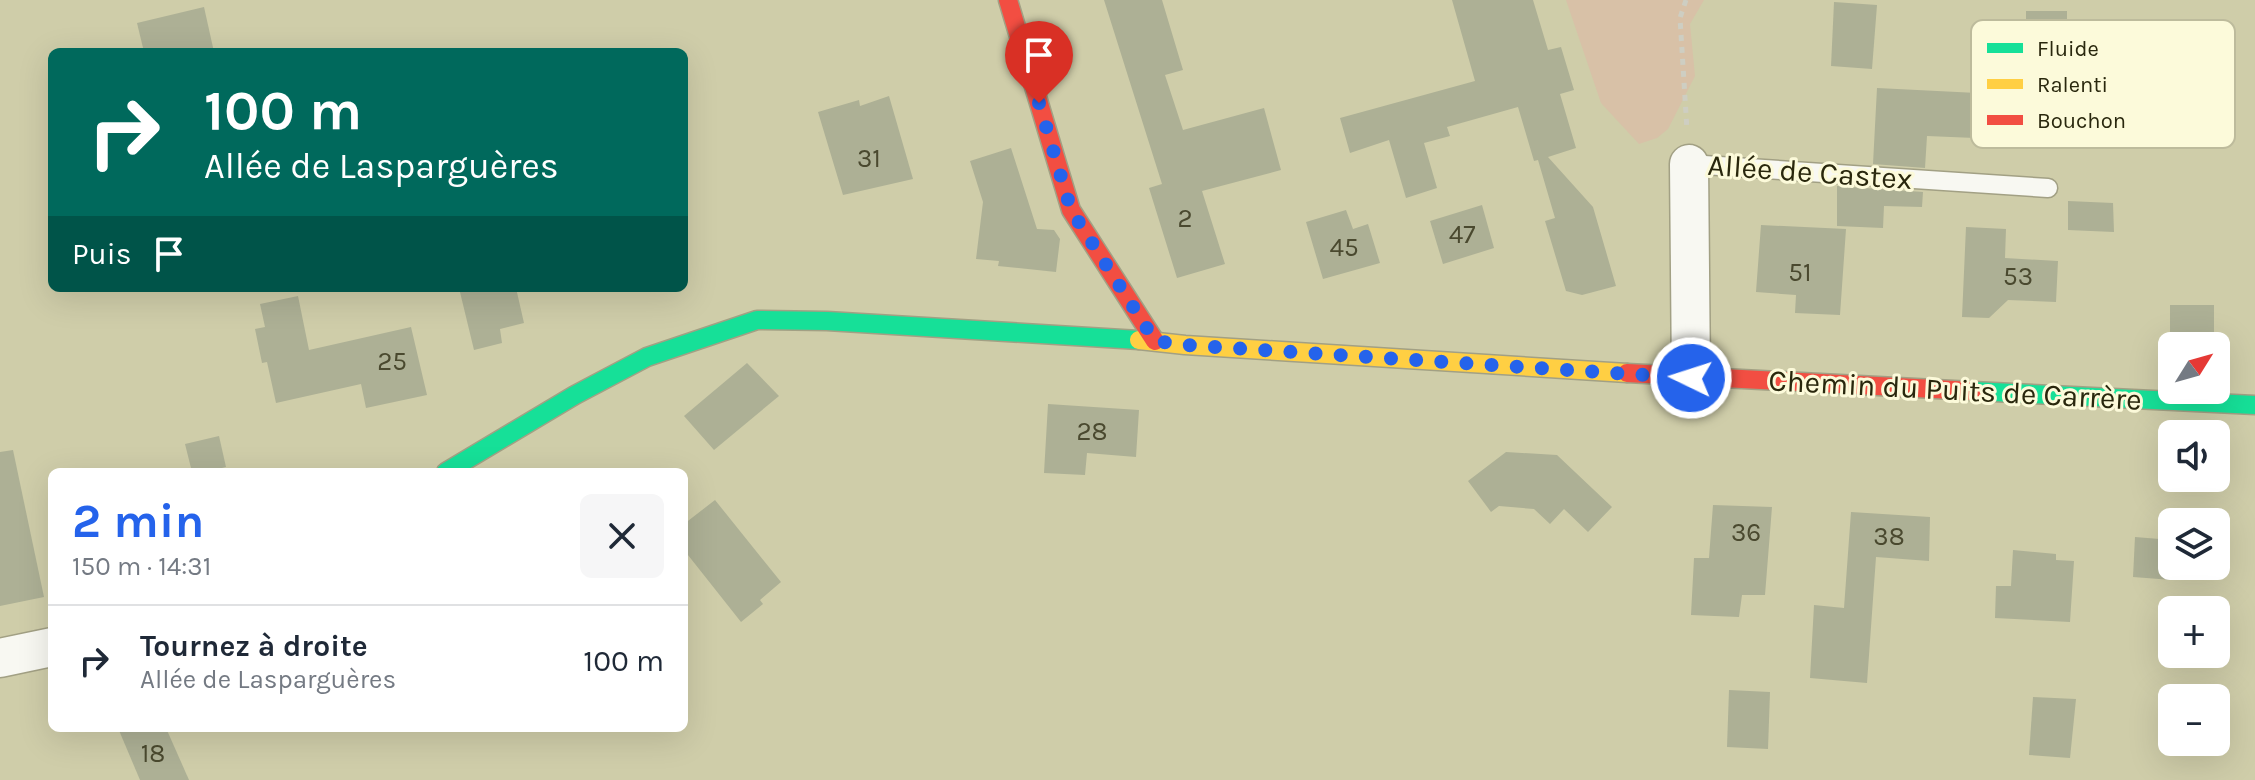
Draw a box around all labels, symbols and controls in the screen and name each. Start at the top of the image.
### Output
legend [1971,20,2235,148]
pin [1005,21,1073,103]
icon: arrive [1017,33,1061,77]
text: Fluide [2037,36,2099,62]
text: Ralenti [2037,72,2108,98]
text: 100 m [204,78,362,143]
icon: right [72,80,176,184]
text: Bouchon [2037,108,2126,134]
house number: 31 [857,143,881,174]
text: Allée de Lasparguères [204,145,559,187]
street label: Allée de Castex [1707,147,1913,197]
house number: 2 [1177,203,1193,234]
house number: 47 [1449,219,1475,250]
icon: arrive [147,232,191,276]
house number: 45 [1329,232,1359,263]
text: Puis [72,236,131,272]
house number: 51 [1788,257,1812,288]
house number: 53 [2003,261,2033,292]
north arrow [2158,332,2230,404]
map controls [2158,332,2230,756]
position arrow [1649,336,1733,420]
house number: 25 [377,346,407,377]
street label: Chemin du Puits de Carrère [1767,362,2143,418]
house number: 28 [1076,416,1108,447]
button: sound [2158,420,2230,492]
text: 2 min [72,493,204,549]
button: close [580,494,664,578]
button: layers [2158,508,2230,580]
house number: 36 [1731,517,1761,548]
house number: 38 [1873,521,1905,552]
text: 150 m · 14:31 [72,551,211,582]
button: + [2158,596,2230,668]
text: Tournez à droite [140,628,368,664]
icon: right [72,639,116,683]
text: 100 m [583,643,664,679]
text: Allée de Lasparguères [140,664,396,695]
button: − [2158,684,2230,756]
house number: 18 [141,738,165,769]

